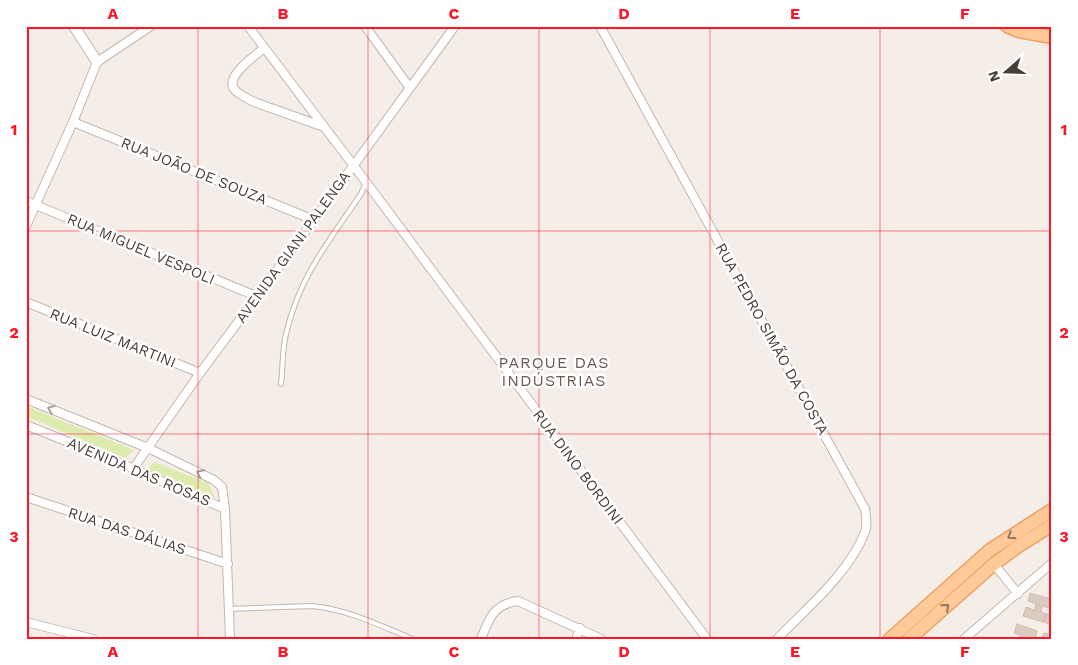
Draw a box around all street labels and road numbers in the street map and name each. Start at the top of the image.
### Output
street label: RUA JOÃO DE SOUZA [118,133,270,209]
street label: AVENIDA GIANI PALENGA [232,168,354,326]
street label: RUA MIGUEL VESPOLI [64,210,218,288]
street label: RUA PEDRO SIMÃO DA COSTA [712,240,832,438]
street label: RUA LUIZ MARTINI [47,304,179,372]
street label: RUA DINO BORDINI [529,406,627,528]
street label: AVENIDA DAS ROSAS [65,434,213,510]
street label: RUA DAS DÁLIAS [66,503,188,559]

